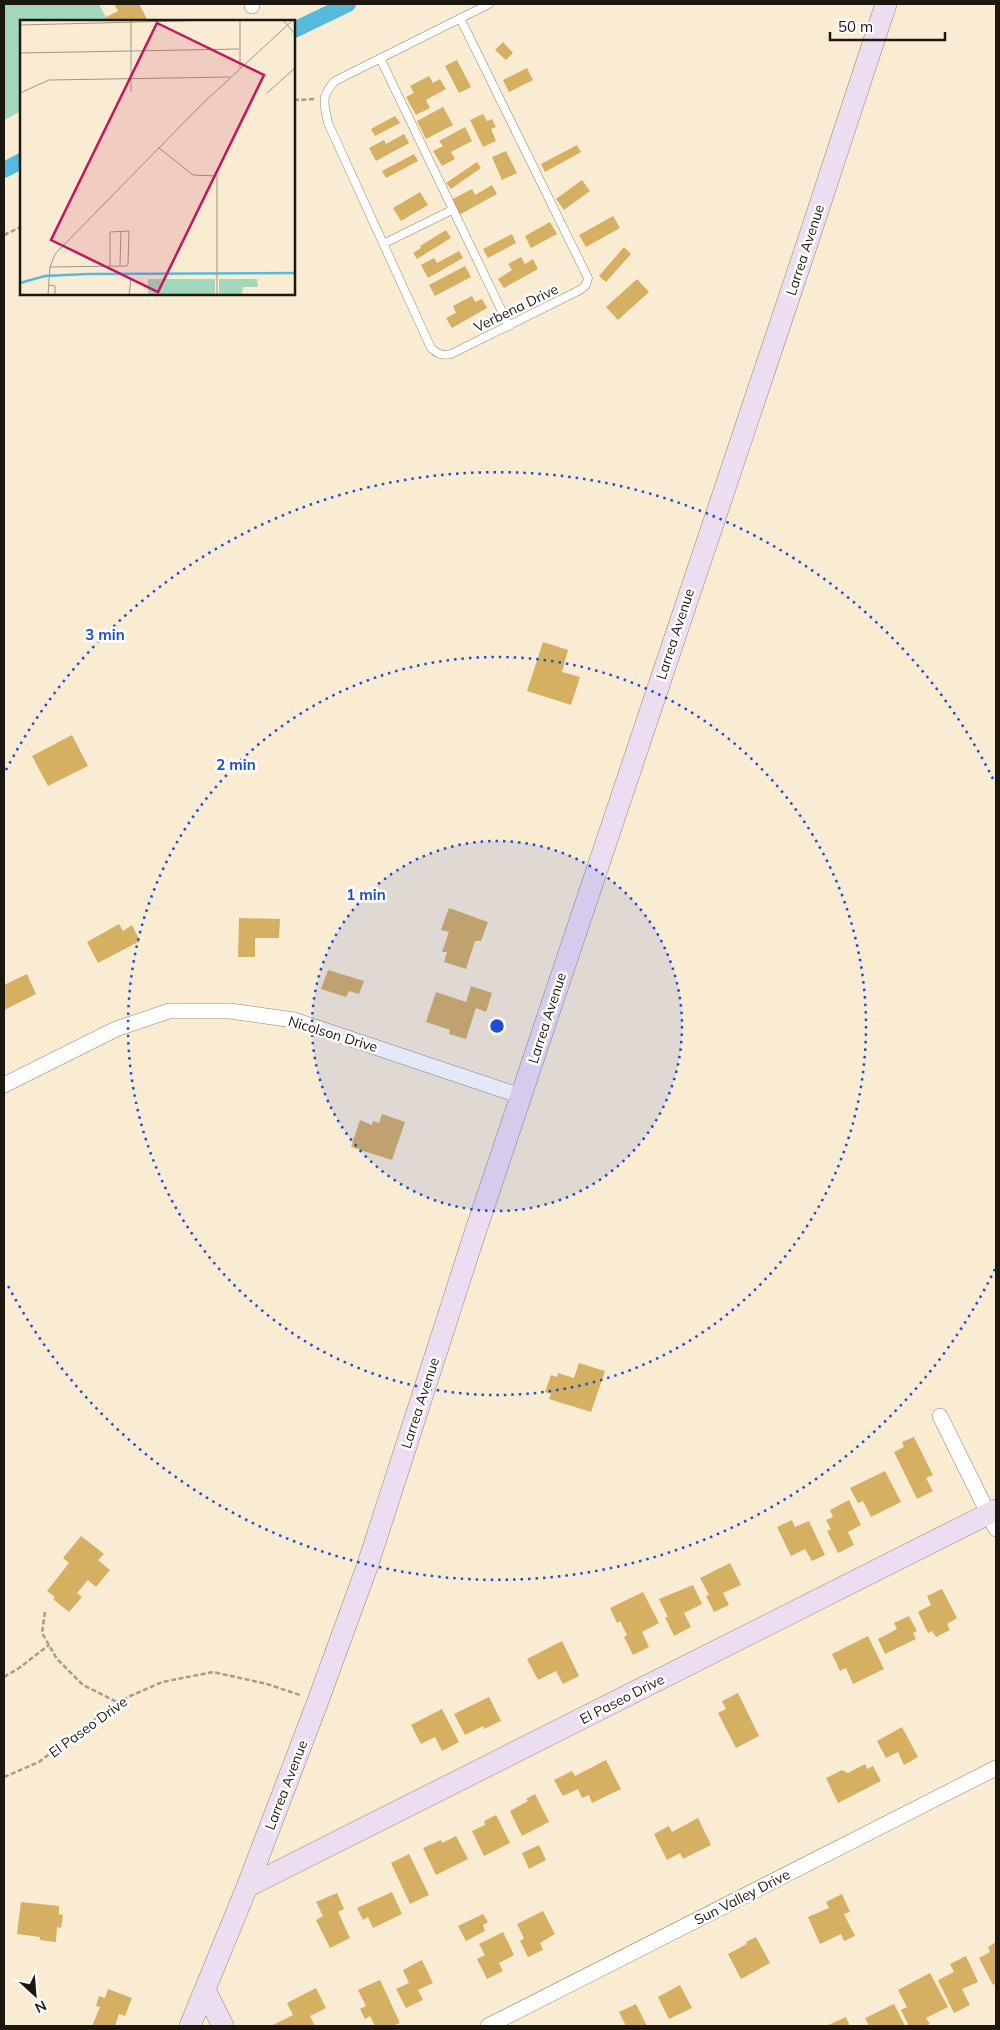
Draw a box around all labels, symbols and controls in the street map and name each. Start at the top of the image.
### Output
scale bar [830,10,945,42]
text: 50 m [838,17,873,36]
inset map [20,20,295,295]
street label: Larrea Avenue [782,202,828,298]
street label: Verbena Drive [471,280,561,336]
street label: Larrea Avenue [652,586,698,682]
text: 3 min [85,625,125,644]
text: 2 min [216,755,256,774]
text: 1 min [346,885,386,904]
street label: Larrea Avenue [524,970,570,1066]
street label: Nicolson Drive [286,1012,380,1056]
centre of rings [488,1017,506,1035]
street label: Larrea Avenue [397,1355,443,1451]
street label: El Paseo Drive [577,1670,667,1728]
street label: El Paseo Drive [45,1693,131,1761]
street label: Larrea Avenue [261,1738,311,1832]
street label: Sun Valley Drive [691,1865,793,1929]
north arrow [10,1970,60,2020]
text: N [32,1996,49,2017]

